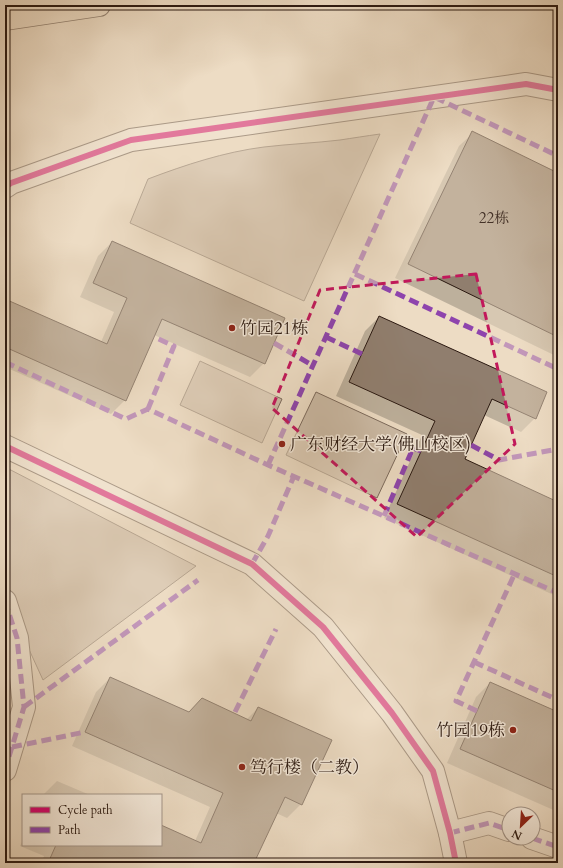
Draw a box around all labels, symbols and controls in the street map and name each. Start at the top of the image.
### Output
house number: 22栋 [479,208,509,228]
place label: 竹园21栋 [240,317,308,340]
marker: 竹园21栋 [227,323,237,333]
place label: 广东财经大学(佛山校区) [290,433,471,456]
marker: 广东财经大学(佛山校区) [277,439,287,449]
place label: 竹园19栋 [437,719,505,742]
marker: 竹园19栋 [508,725,518,735]
place label: 笃行楼（二教） [250,756,369,779]
marker: 笃行楼（二教） [237,762,247,772]
legend [22,794,162,846]
text: Cycle path [58,802,113,818]
north arrow [501,806,541,846]
text: Path [58,822,81,838]
text: N [509,826,524,843]

